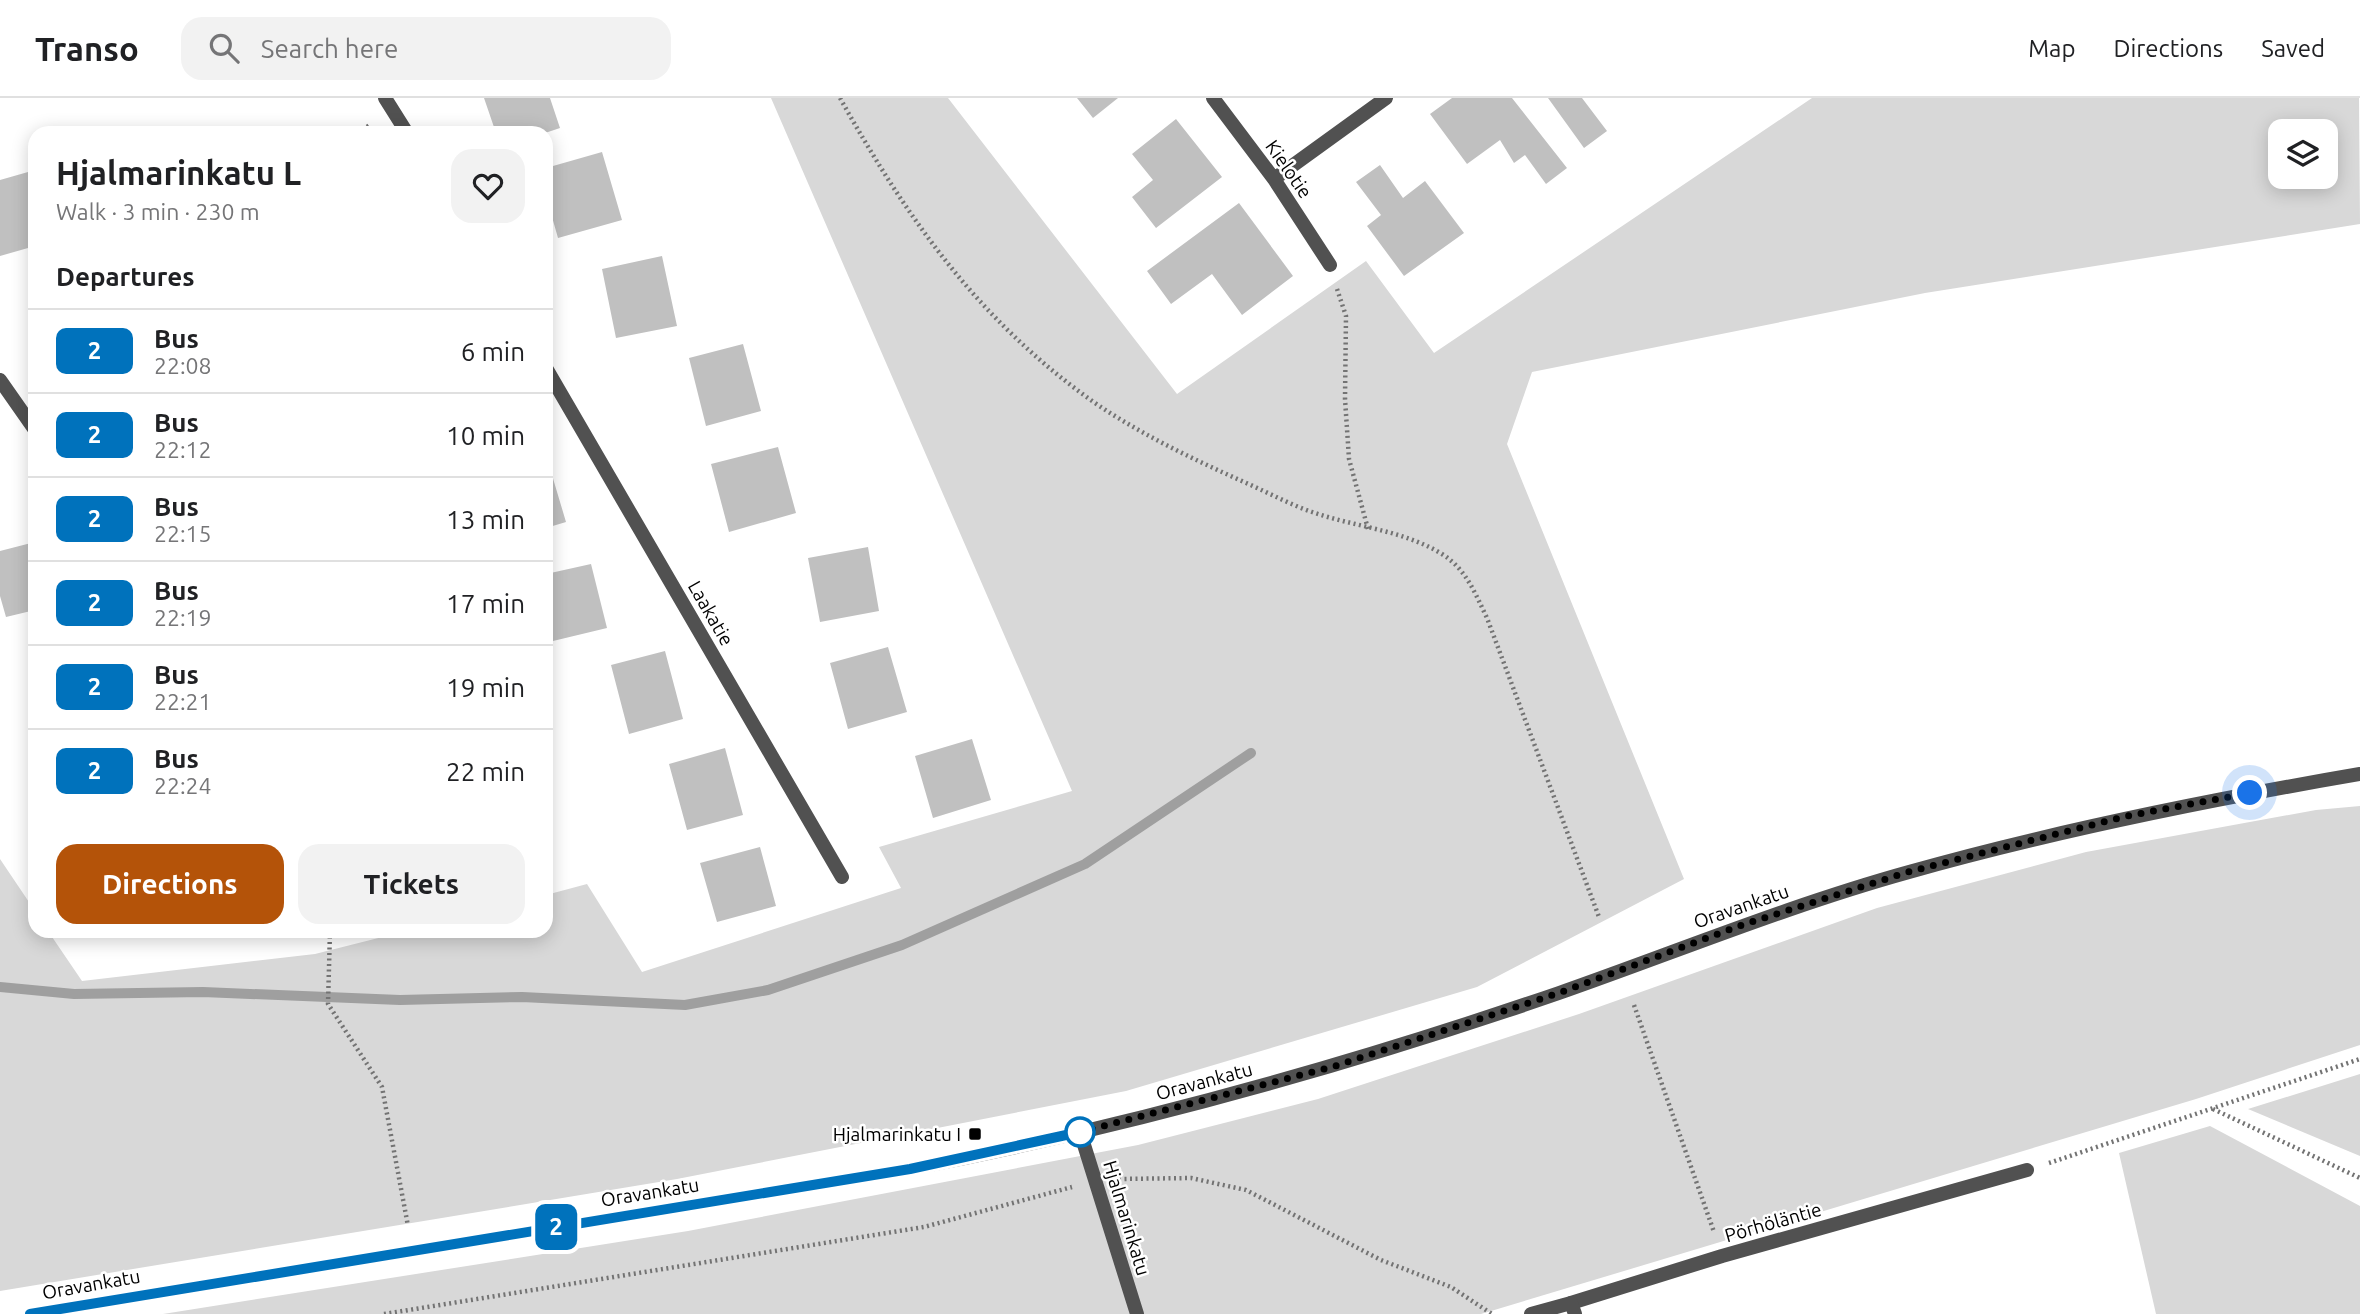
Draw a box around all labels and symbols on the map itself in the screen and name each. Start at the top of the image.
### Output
street label: Kielotie [1261,136,1317,202]
street label: Laakatie [684,577,738,649]
your location [2232,775,2267,810]
street label: Oravankatu [1691,879,1791,933]
street label: Oravankatu [1153,1058,1255,1104]
unlabelled marker [1065,1117,1095,1147]
place label: Hjalmarinkatu I [833,1123,961,1145]
marker: Hjalmarinkatu I [967,1126,983,1142]
street label: Hjalmarinkatu [1099,1158,1155,1278]
street label: Oravankatu [599,1173,701,1211]
street label: Pörhöläntie [1722,1198,1824,1246]
line badge: 2 [533,1204,579,1250]
street label: Oravankatu [40,1265,142,1303]

